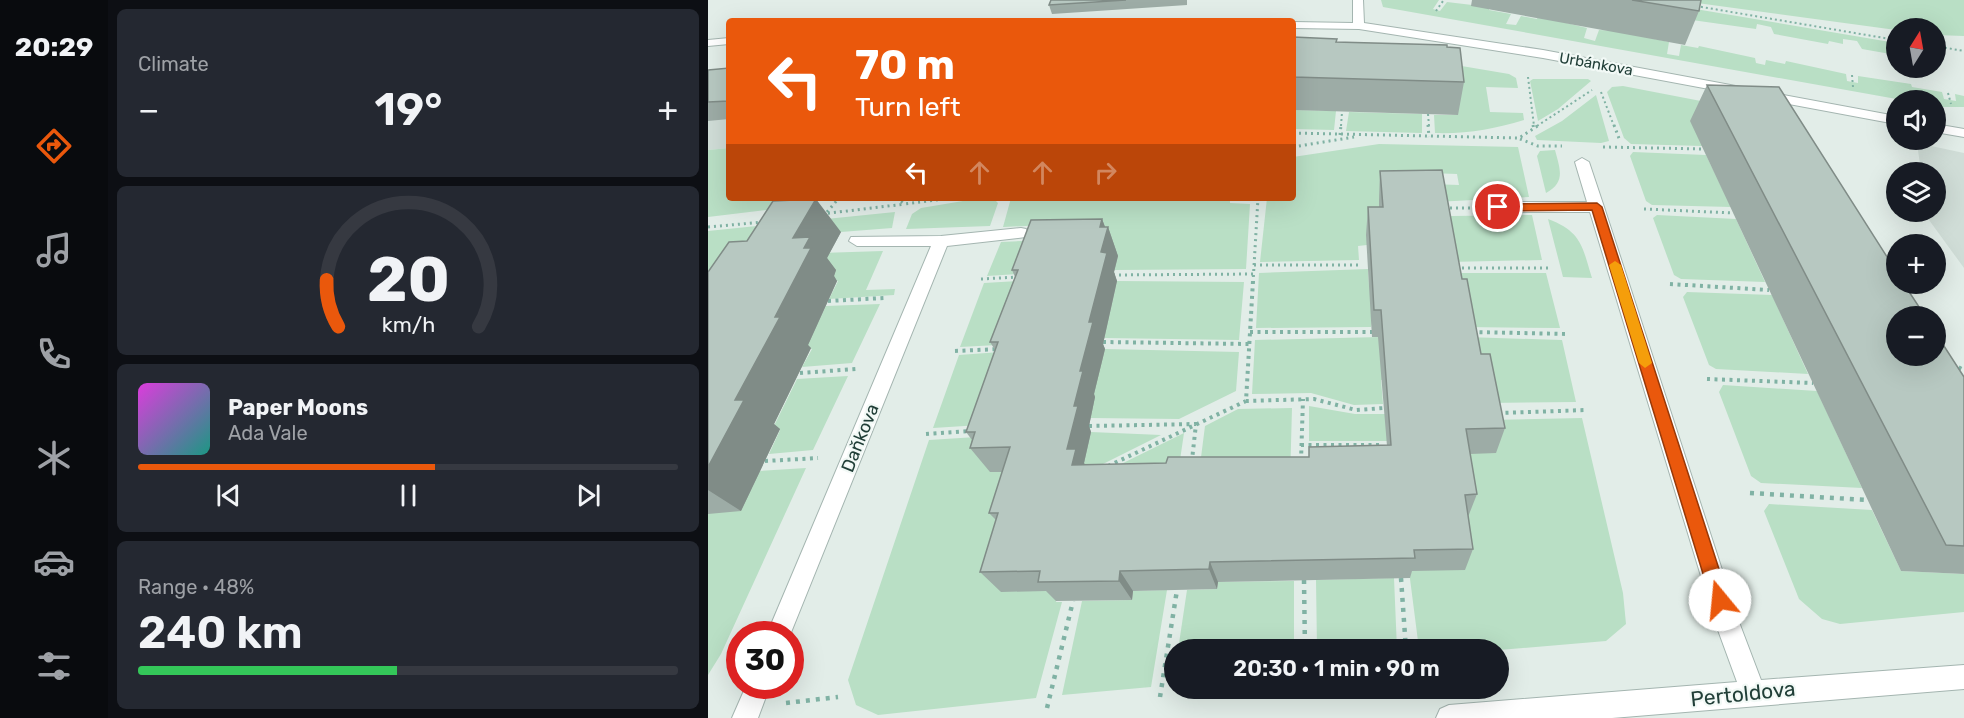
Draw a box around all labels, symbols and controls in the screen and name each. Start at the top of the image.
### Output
north arrow [1886,18,1946,78]
map controls [1886,18,1946,366]
text: 20:29 [15,31,93,63]
text: 70 m [855,40,955,90]
icon: left [756,42,834,120]
street label: Urbánkova [1558,49,1634,79]
text: Climate [138,52,209,76]
text: 19° [374,83,442,136]
text: − [138,90,159,129]
text: + [657,90,678,129]
button: sound [1886,90,1946,150]
text: Turn left [855,91,960,123]
icon: directions [33,125,75,167]
icon: left [900,156,933,189]
icon: ahead [963,156,996,189]
icon: ahead [1026,156,1059,189]
icon: right [1089,156,1122,189]
button: layers [1886,162,1946,222]
pin [1472,181,1523,232]
icon: arrive [1481,190,1514,223]
icon: music [33,229,75,271]
button: + [1886,234,1946,294]
text: 20 [367,244,449,318]
button: − [1886,306,1946,366]
text: km/h [381,313,435,338]
icon: phone [33,333,75,375]
text: Paper Moons [228,394,368,421]
street label: Daňkova [836,401,884,475]
text: Ada Vale [228,421,308,445]
icon: climate [33,437,75,479]
icon: previous [212,479,245,512]
icon: pause [392,479,425,512]
icon: next [572,479,605,512]
icon: car [33,541,75,583]
position arrow [1688,568,1752,632]
text: Range · 48% [138,575,254,599]
text: 240 km [138,606,303,659]
speed limit sign: 30 [726,621,804,699]
icon: filters [33,645,75,687]
text: 20:30 · 1 min · 90 m [1233,655,1440,682]
street label: Pertoldova [1689,676,1797,711]

